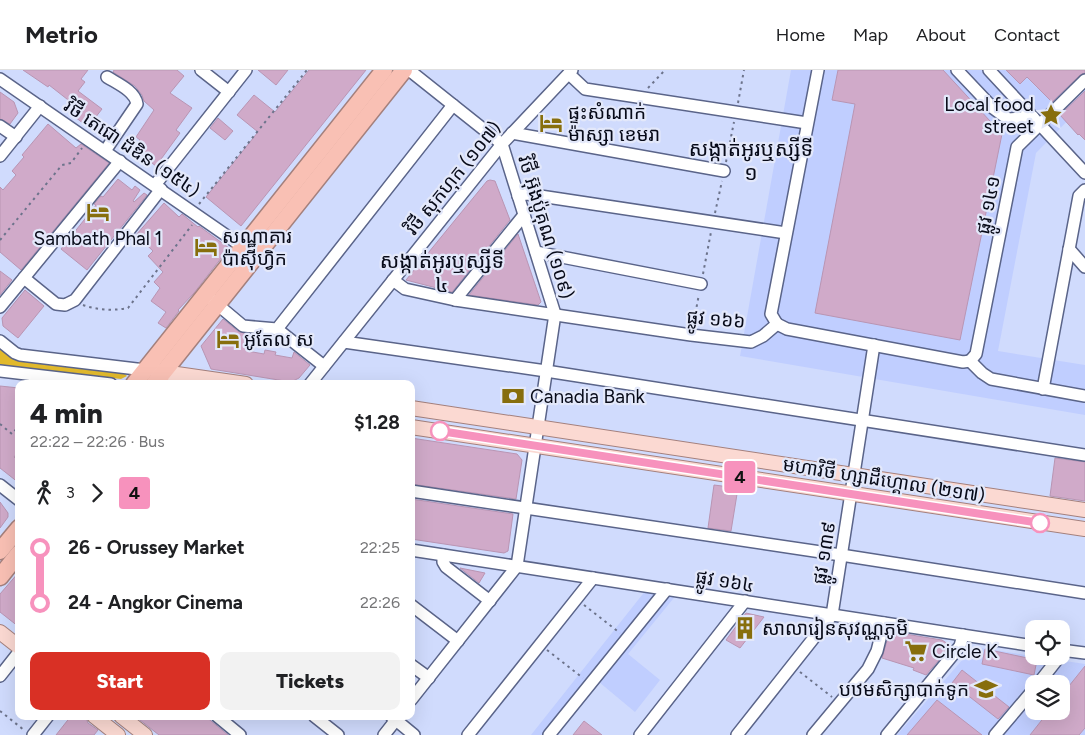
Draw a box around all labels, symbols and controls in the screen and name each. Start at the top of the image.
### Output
text: Metrio [25,20,98,49]
text: Home [776,24,825,46]
text: Map [853,24,888,46]
text: About [916,24,966,46]
text: Contact [994,24,1060,46]
place label: Local food street [944,93,1034,138]
street label: វិថី តេជោ ដំឌិន (១៥៤) [59,94,204,202]
place label: ផ្ទះសំណាក់ ម៉ាស្សា ខេមរា [568,101,660,146]
place icon: Local food street [1038,102,1064,128]
hotel icon: ផ្ទះសំណាក់ ម៉ាស្សា ខេមរា [538,110,564,136]
street label: វិថី សុកហុក (១០៧) [400,117,507,241]
district label: សង្កាត់អូរឬស្សីទី ១ [689,136,813,185]
street label: វិថី អ៊ុងប៉ូគុណ (១០៩) [512,152,579,302]
street label: ផ្លូវ ១៤១ [971,174,1010,237]
hotel icon: Sambath Phal 1 [85,199,111,225]
place label: សណ្ឋាគារ ប៉ាស៊ីហ្វិក [222,225,292,271]
place label: Sambath Phal 1 [34,227,162,250]
hotel icon: សណ្ឋាគារ ប៉ាស៊ីហ្វិក [193,234,219,260]
district label: សង្កាត់អូរឬស្សីទី ៤ [380,248,504,297]
street label: ផ្លូវ ១៦៦ [685,305,746,339]
hotel icon: អូតែល ស [215,326,241,352]
place label: អូតែល ស [244,328,314,351]
bank icon: Canadia Bank [500,383,526,409]
place label: Canadia Bank [530,385,646,408]
text: 4 min [30,396,103,430]
text: $1.28 [354,411,400,434]
unlabelled marker [430,421,450,441]
text: 22:22 – 22:26 · Bus [30,432,165,451]
street label: មហាវិថី ហ្សាដឹហ្គោល (២១៧) [781,453,987,508]
line badge: 4 [724,461,756,493]
text: 4 [734,466,746,488]
icon: walk [30,479,58,507]
icon: forward [83,479,111,507]
text: 4 [129,482,140,504]
text: 3 [66,483,75,502]
unlabelled marker [1030,513,1050,533]
street label: ផ្លូវ ១៣៩ [808,520,846,587]
text: 26 - Orussey Market [68,536,245,559]
text: 22:25 [360,538,400,557]
street label: ផ្លូវ ១៦៤ [693,565,756,603]
text: 24 - Angkor Cinema [68,591,243,614]
text: 22:26 [360,593,400,612]
building icon: សាលារៀនសុវណ្ណភូមិ [732,615,758,641]
place label: សាលារៀនសុវណ្ណភូមិ [762,616,908,641]
map controls [1025,620,1070,720]
button: locate [1025,620,1070,665]
supermarket icon: Circle K [903,638,929,664]
place label: Circle K [932,640,998,663]
button: Start [30,652,210,710]
button: Tickets [220,652,400,710]
button: layers [1025,675,1070,720]
school or university icon: បឋមសិក្សាបាក់ទូក [973,676,999,702]
place label: បឋមសិក្សាបាក់ទូក [839,678,969,701]

